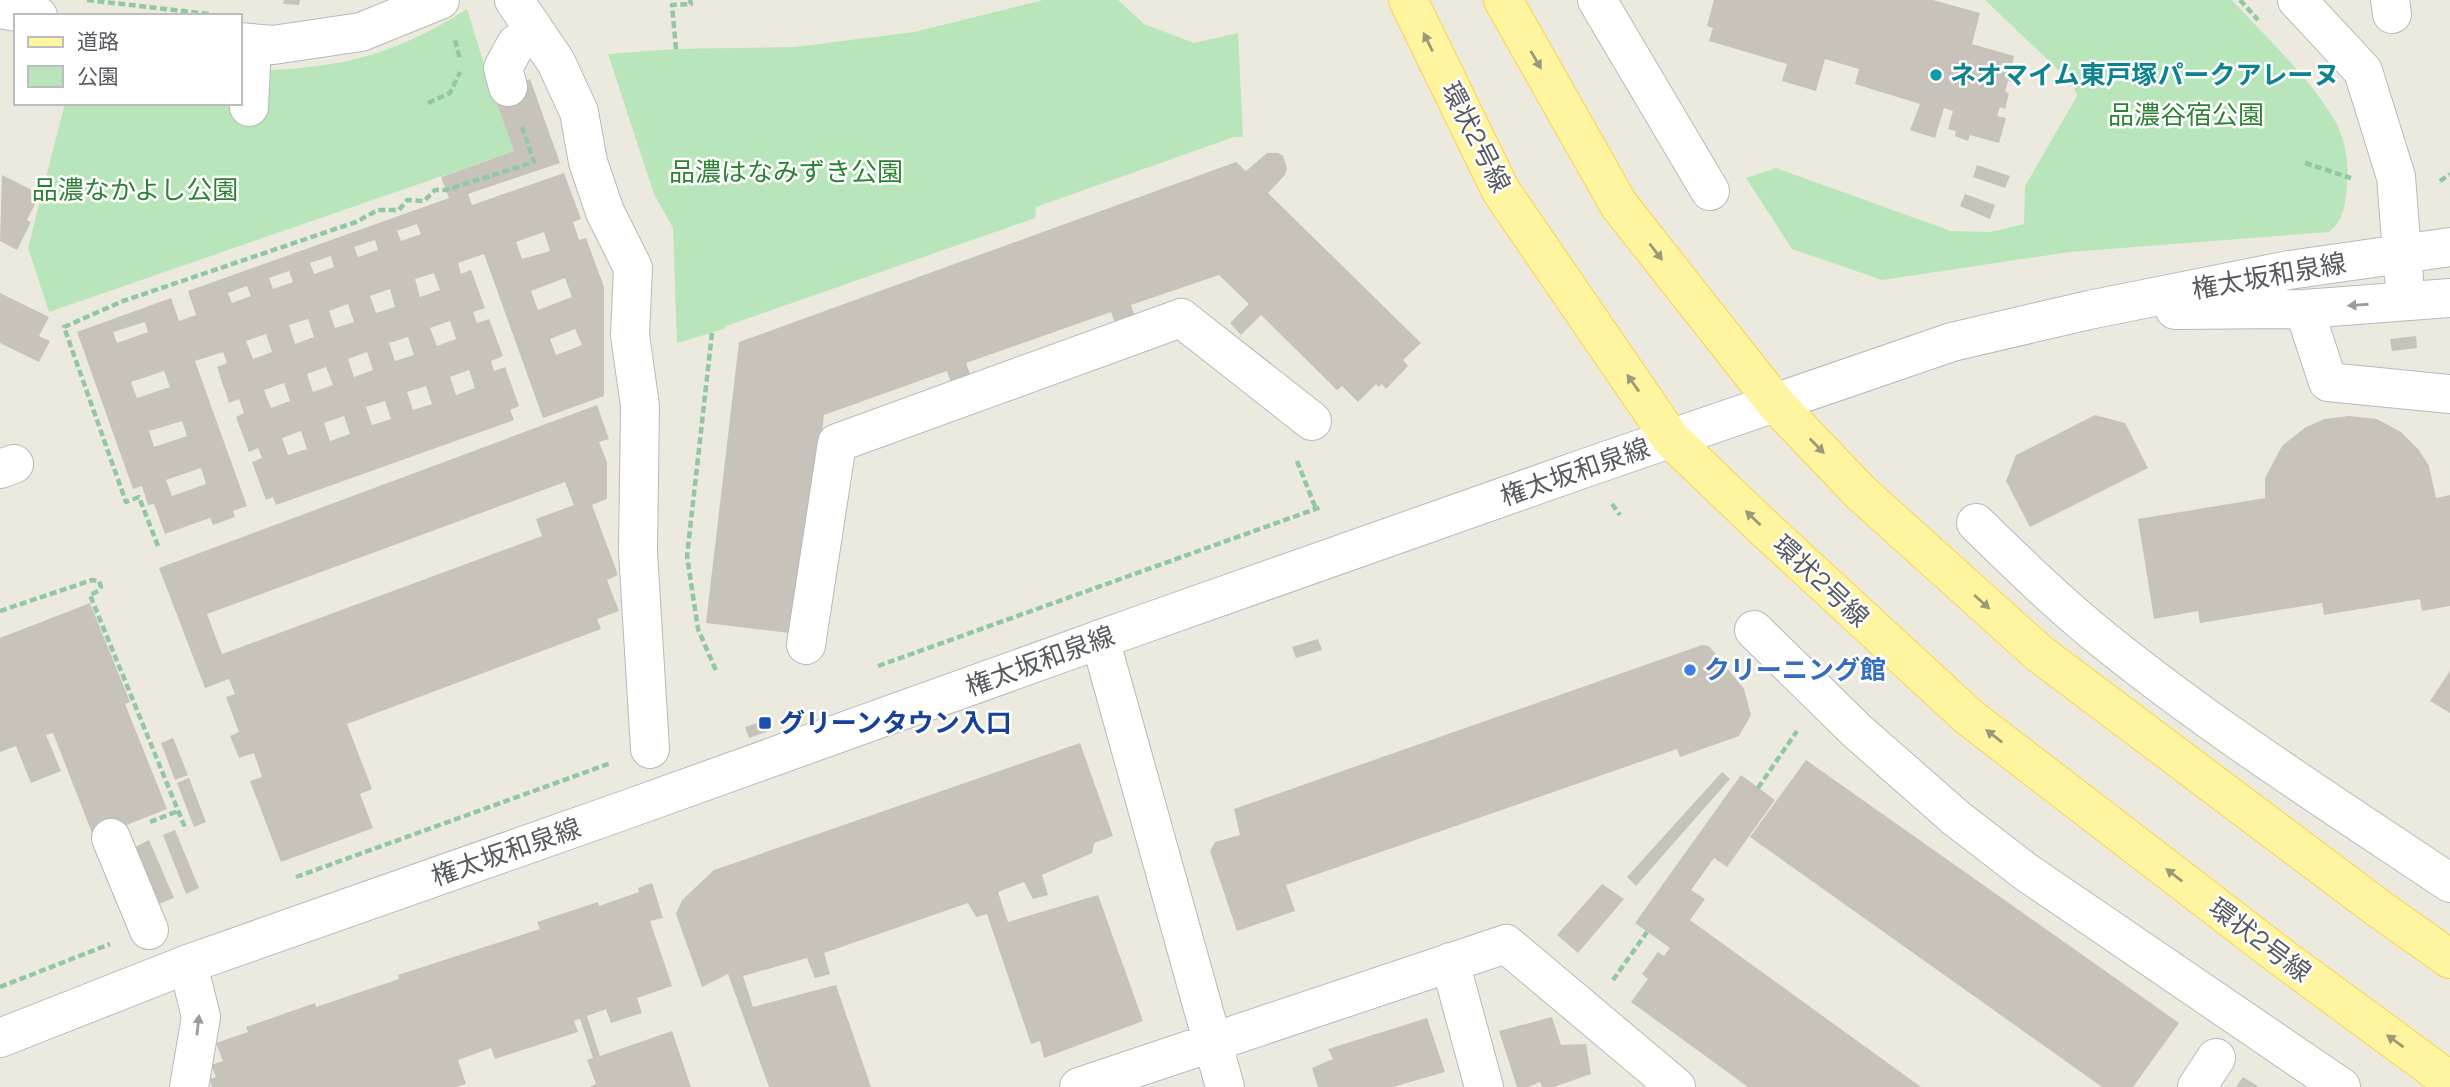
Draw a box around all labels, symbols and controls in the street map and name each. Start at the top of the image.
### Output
legend [14,14,242,105]
text: 道路 [77,28,119,55]
one-way arrow [1423,32,1434,52]
one-way arrow [1530,50,1542,69]
place label: ネオマイム東戸塚パークアレーヌ [1950,58,2339,92]
text: 公園 [77,63,119,90]
marker: ネオマイム東戸塚パークアレーヌ [1928,67,1944,83]
street label: 環状2号線 [1434,76,1518,198]
park label: 品濃谷宿公園 [2108,98,2264,132]
park label: 品濃はなみずき公園 [669,155,903,189]
park label: 品濃なかよし公園 [32,173,238,207]
one-way arrow [1649,243,1663,261]
street label: 権太坂和泉線 [2189,246,2349,306]
one-way arrow [2346,300,2368,311]
one-way arrow [1626,374,1640,392]
street label: 権太坂和泉線 [1496,431,1654,513]
one-way arrow [1808,437,1824,454]
one-way arrow [1745,510,1762,526]
street label: 環状2号線 [1766,528,1876,634]
one-way arrow [1973,594,1991,610]
street label: 権太坂和泉線 [961,618,1119,704]
place label: クリーニング館 [1704,653,1886,687]
marker: クリーニング館 [1682,662,1698,678]
place label: グリーンタウン入口 [779,706,1012,740]
marker: グリーンタウン入口 [757,715,773,731]
one-way arrow [1985,729,2003,744]
street label: 権太坂和泉線 [427,811,585,893]
one-way arrow [2165,868,2183,882]
street label: 環状2号線 [2202,890,2318,990]
one-way arrow [193,1014,204,1036]
one-way arrow [2386,1034,2404,1048]

